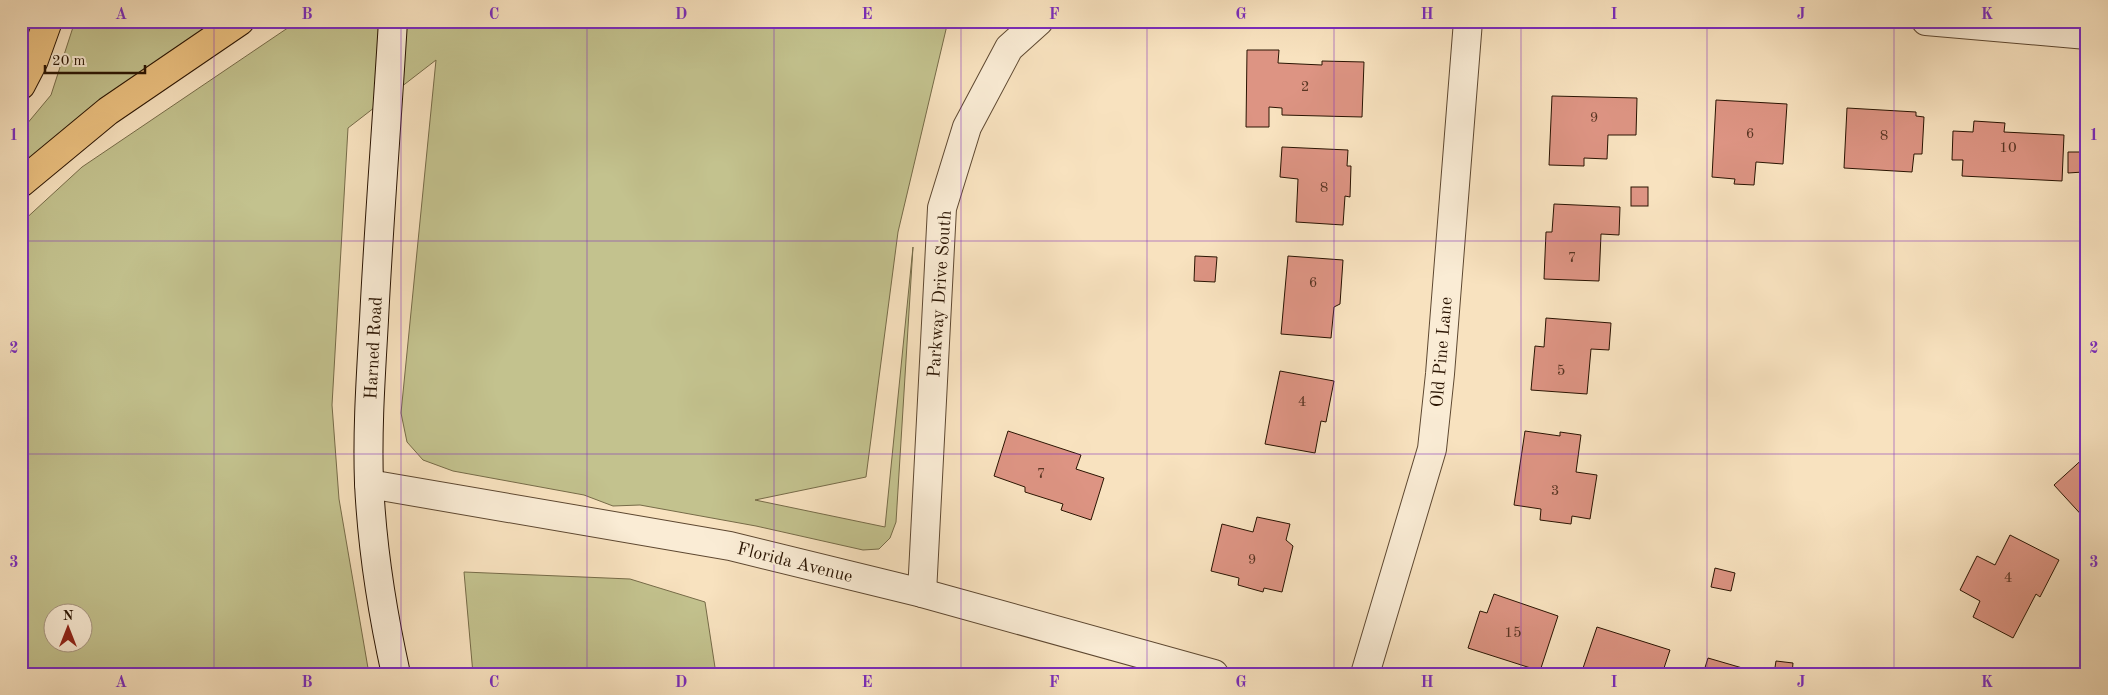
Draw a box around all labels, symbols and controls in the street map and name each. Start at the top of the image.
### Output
text: A [115,7,127,23]
text: B [301,7,313,23]
text: C [489,7,499,23]
text: D [675,7,687,23]
text: E [861,7,873,23]
text: F [1049,7,1060,23]
text: G [1235,7,1247,23]
text: H [1420,7,1434,23]
text: I [1610,7,1618,23]
text: J [1797,7,1806,23]
text: K [1981,7,1993,23]
scale bar [45,42,145,74]
text: 20 m [52,54,86,69]
house number: 2 [1301,80,1309,95]
house number: 9 [1590,111,1598,126]
house number: 6 [1746,127,1754,142]
text: 1 [9,128,19,144]
text: 1 [2089,128,2099,144]
house number: 8 [1880,129,1888,144]
house number: 10 [1999,141,2017,156]
house number: 8 [1320,181,1328,196]
street label: Parkway Drive South [925,210,955,378]
house number: 7 [1568,251,1576,266]
house number: 6 [1309,276,1317,291]
street label: Harned Road [362,296,386,400]
street label: Old Pine Lane [1428,296,1456,408]
text: 2 [9,341,19,357]
text: 2 [2089,341,2099,357]
house number: 5 [1557,364,1565,379]
house number: 4 [1298,395,1306,410]
house number: 7 [1037,467,1045,482]
house number: 3 [1551,484,1559,499]
street label: Florida Avenue [735,540,855,586]
house number: 9 [1248,553,1256,568]
text: 3 [9,555,19,571]
text: 3 [2089,555,2099,571]
house number: 4 [2004,571,2012,586]
north arrow [42,602,92,652]
text: N [63,609,74,623]
house number: 15 [1504,626,1522,641]
text: A [115,675,127,691]
text: B [301,675,313,691]
text: C [489,675,499,691]
text: D [675,675,687,691]
text: E [861,675,873,691]
text: F [1049,675,1060,691]
text: G [1235,675,1247,691]
text: H [1420,675,1434,691]
text: I [1610,675,1618,691]
text: J [1797,675,1806,691]
text: K [1981,675,1993,691]

